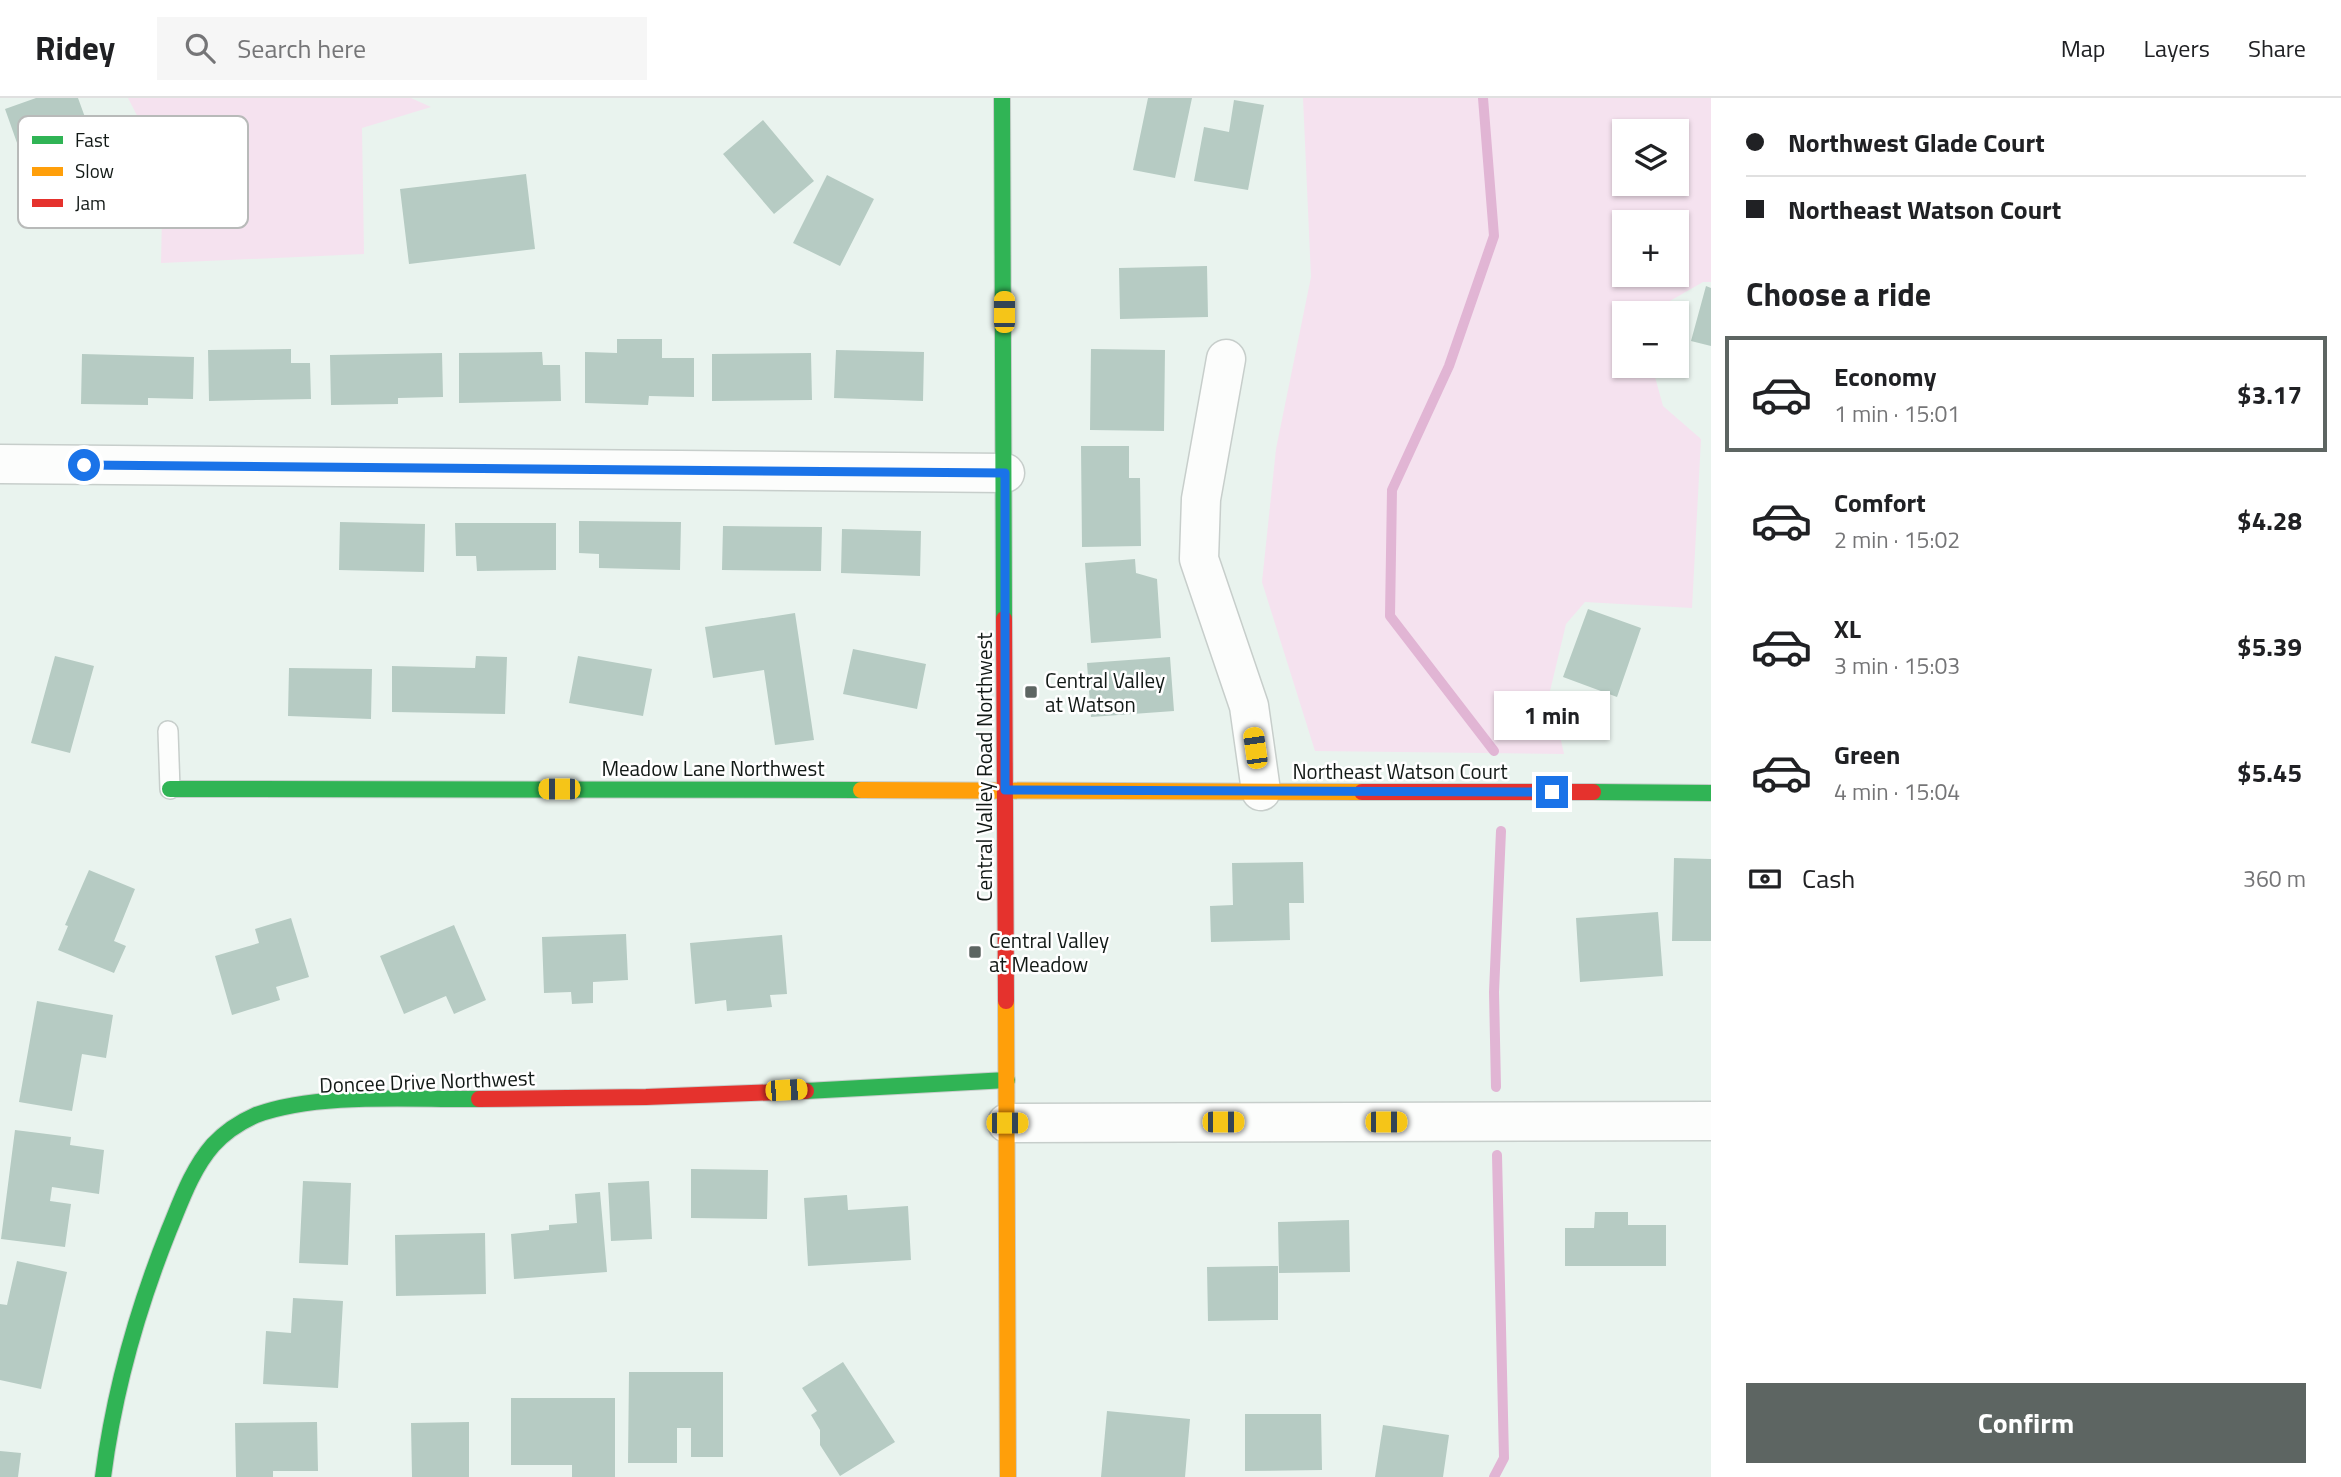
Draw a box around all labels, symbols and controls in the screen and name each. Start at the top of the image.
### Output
search box [157,17,647,80]
text: Ridey [35,23,115,73]
icon: search [181,29,219,67]
text: Search here [237,29,366,68]
text: Map [2061,30,2106,66]
text: Layers [2144,30,2210,66]
text: Share [2248,30,2306,66]
legend [18,116,248,228]
map controls [1612,119,1689,378]
button: layers [1612,119,1689,196]
text: Northwest Glade Court [1788,123,2045,162]
text: Fast [75,125,110,154]
text: Slow [75,156,114,185]
text: Jam [75,188,106,217]
text: Northeast Watson Court [1788,190,2061,229]
button: + [1612,210,1689,287]
text: Choose a ride [1746,270,1931,318]
car [994,291,1015,333]
button: − [1612,301,1689,378]
text: Economy [1834,357,1936,396]
icon: car [1750,363,1813,426]
text: $3.17 [2237,375,2302,414]
text: 1 min · 15:01 [1834,396,1960,431]
route start [68,449,100,481]
text: Comfort [1834,483,1926,522]
icon: car [1750,489,1813,552]
text: $4.28 [2237,501,2302,540]
text: 2 min · 15:02 [1834,522,1960,557]
text: XL [1834,609,1861,648]
icon: car [1750,615,1813,678]
text: $5.39 [2237,627,2302,666]
street label: Central Valley Road Northwest [968,632,1000,902]
text: 3 min · 15:03 [1834,648,1960,683]
place label: Central Valley at Watson [1045,664,1165,720]
marker: Central Valley at Watson [1023,684,1039,700]
callout: 1 min [1494,690,1610,740]
text: 1 min [1524,698,1580,733]
car [1242,726,1269,770]
text: Green [1834,735,1900,774]
icon: car [1750,741,1813,804]
street label: Meadow Lane Northwest [601,752,825,784]
text: $5.45 [2237,753,2302,792]
street label: Northeast Watson Court [1293,755,1508,787]
text: 4 min · 15:04 [1834,774,1960,809]
route end [1536,776,1568,808]
car [539,779,581,800]
text: Cash [1802,859,1855,898]
icon: cash [1746,860,1784,898]
text: 360 m [2243,861,2306,896]
place label: Central Valley at Meadow [989,924,1109,980]
marker: Central Valley at Meadow [967,944,983,960]
street label: Doncee Drive Northwest [319,1061,536,1101]
car [765,1078,808,1102]
car [1203,1112,1245,1133]
car [1366,1112,1408,1133]
car [987,1113,1029,1134]
button: Confirm [1746,1383,2306,1463]

